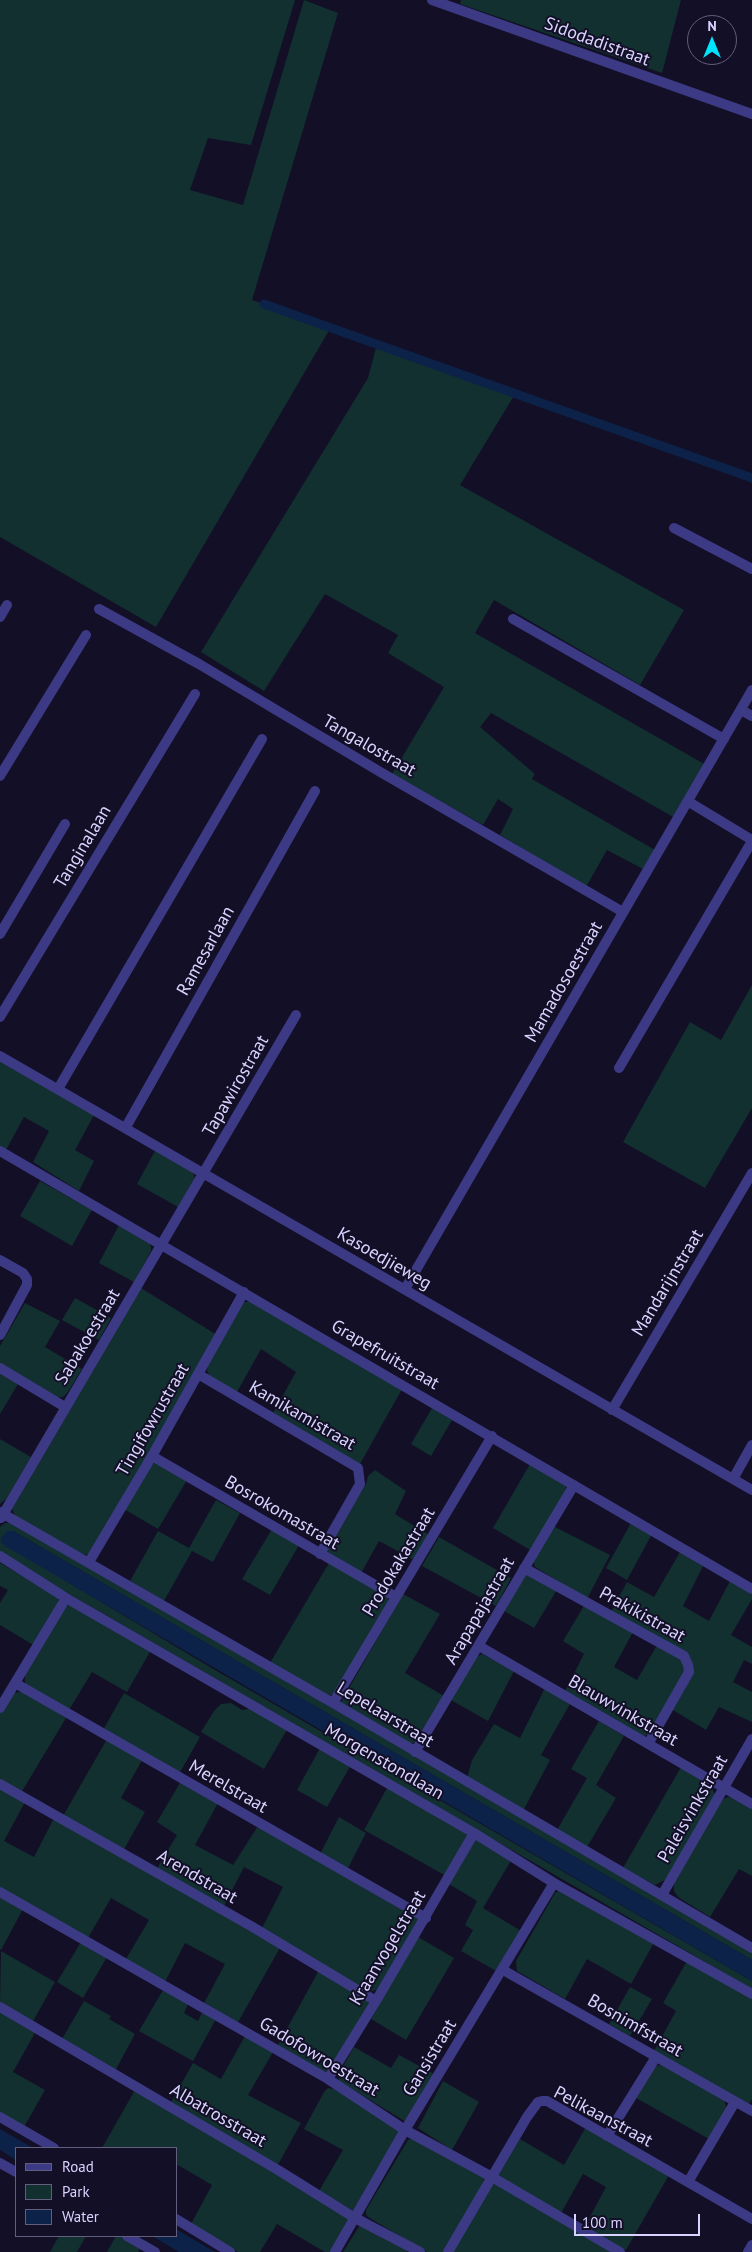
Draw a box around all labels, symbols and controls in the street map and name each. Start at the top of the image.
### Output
street label: Sidodadistraat [541,13,653,71]
north arrow [687,15,737,65]
text: N [707,17,717,35]
street label: Tangalostraat [319,711,419,781]
street label: Tanginalaan [50,802,116,892]
street label: Ramesarlaan [173,903,239,999]
street label: Mamadosoestraat [521,918,607,1046]
street label: Tapawirostraat [198,1032,274,1140]
street label: Kasoedjieweg [333,1223,435,1295]
street label: Mandarijnstraat [628,1226,708,1340]
street label: Sabakoestraat [51,1285,125,1389]
street label: Grapefruitstraat [327,1315,443,1395]
street label: Tingifowrustraat [112,1360,194,1480]
street label: Kamikamistraat [245,1377,359,1455]
street label: Bosrokomastraat [221,1471,343,1555]
street label: Prodokakastraat [358,1504,440,1620]
street label: Arapapajastraat [441,1553,519,1669]
street label: Prakikistraat [595,1582,689,1648]
street label: Blauwvinkstraat [564,1671,682,1751]
street label: Lepelaarstraat [333,1678,437,1752]
street label: Morgenstondlaan [320,1719,448,1805]
street label: Paleisvinkstraat [653,1751,733,1867]
street label: Merelstraat [185,1756,271,1818]
street label: Arendstraat [153,1845,241,1909]
street label: Kraanvogelstraat [345,1887,431,2009]
street label: Bosnimfstraat [583,1990,687,2062]
street label: Gadofowroestraat [255,2013,383,2101]
street label: Gansistraat [399,2016,461,2100]
street label: Albatrosstraat [166,2080,270,2152]
street label: Pelikaanstraat [550,2082,656,2152]
legend [15,2147,178,2237]
text: Road [62,2157,94,2176]
text: Park [62,2182,90,2201]
scale bar [577,2204,703,2236]
text: Water [62,2207,99,2226]
text: 100 m [582,2213,623,2232]

